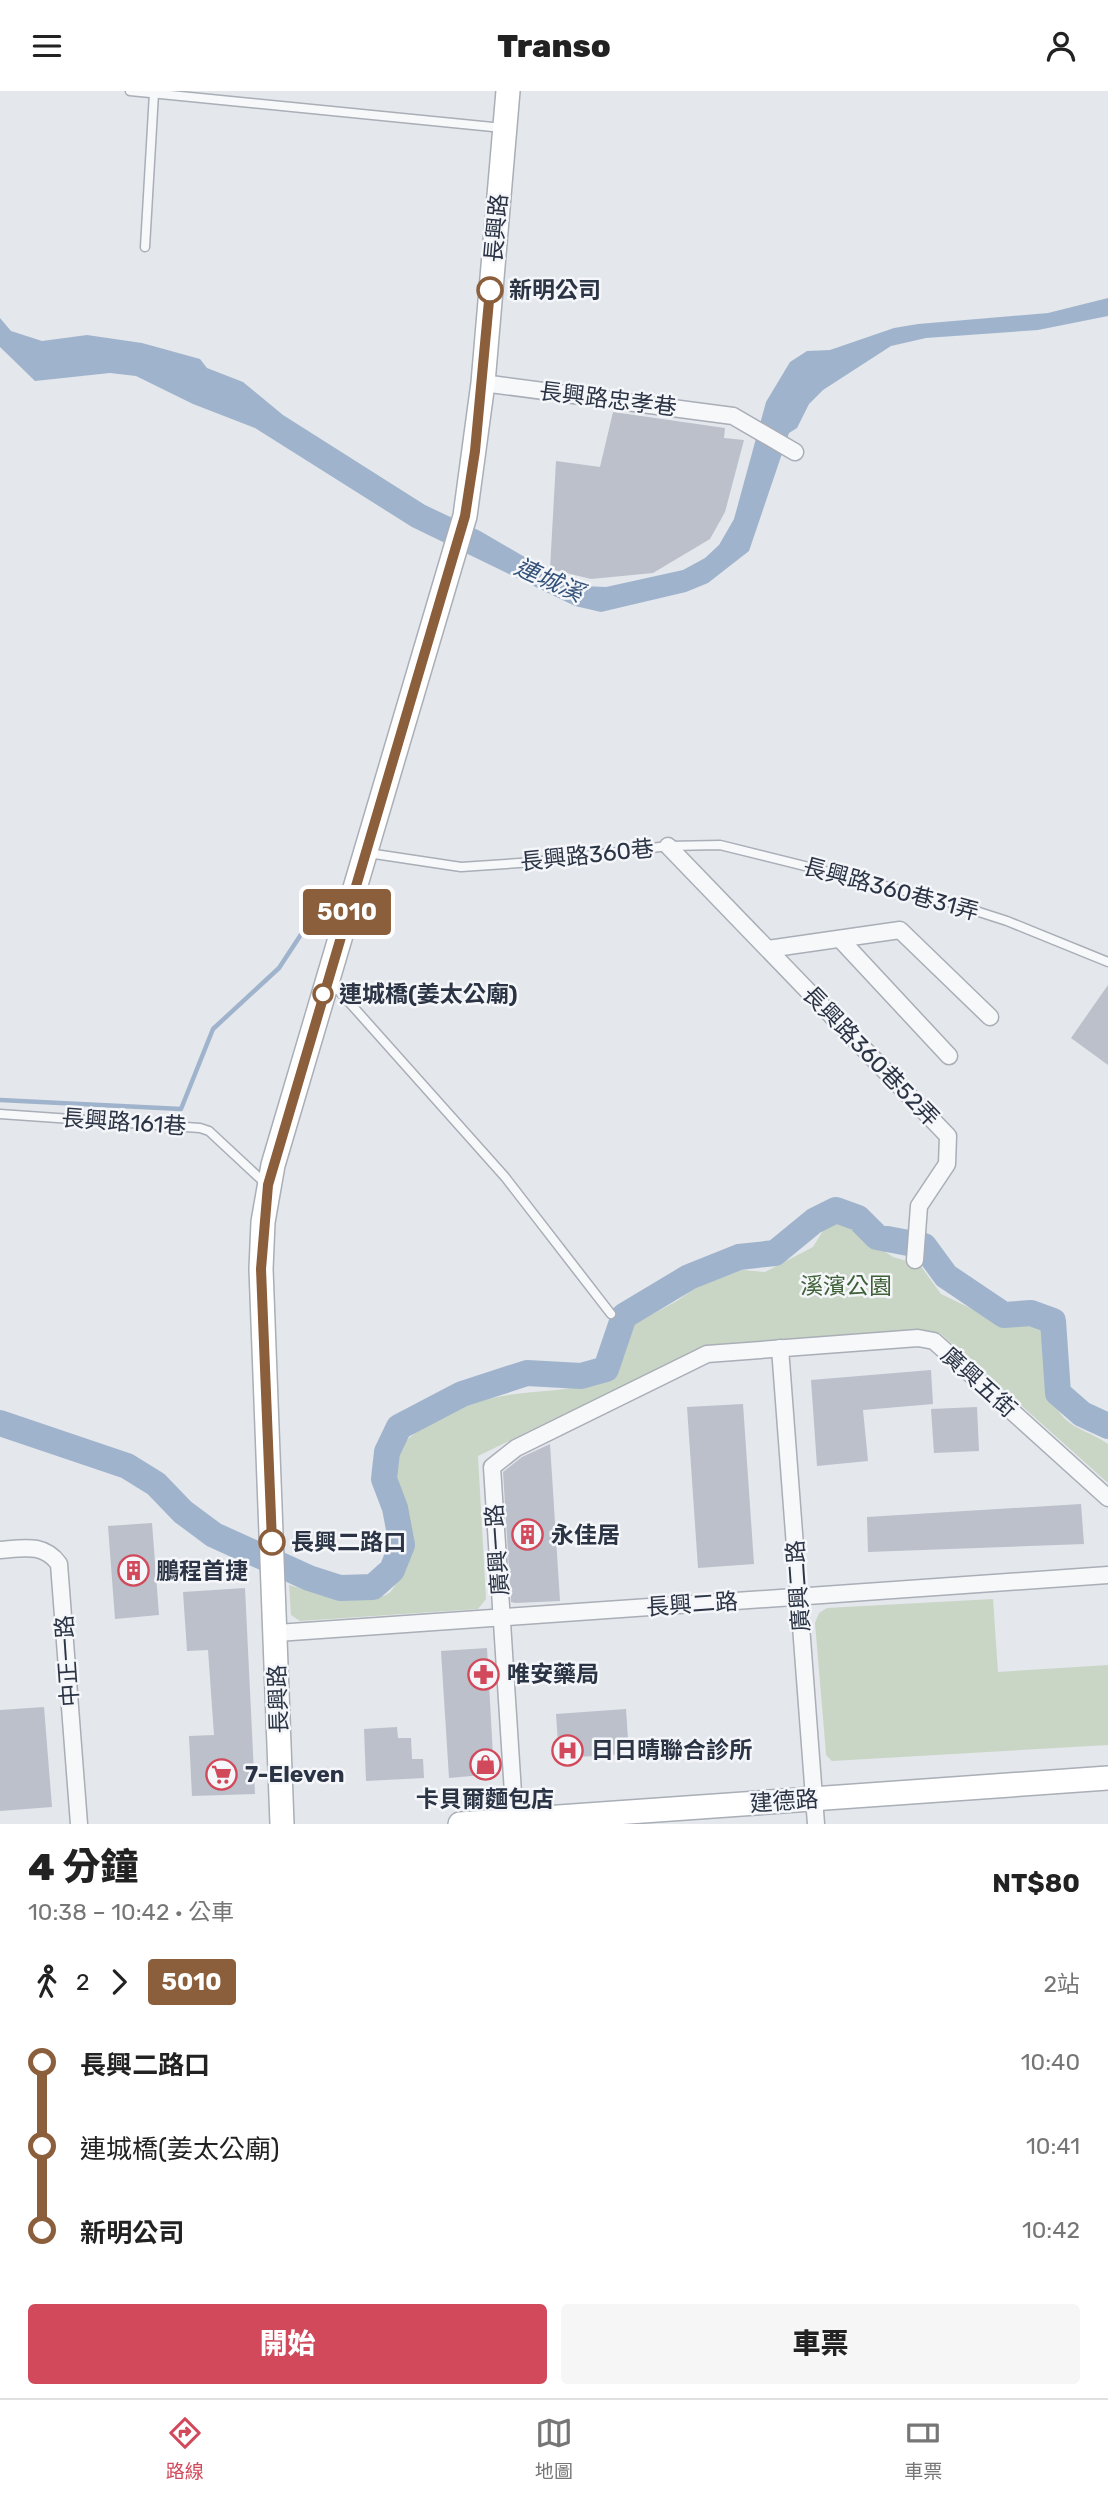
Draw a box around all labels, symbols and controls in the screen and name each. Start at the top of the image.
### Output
icon: menu [28,27,66,65]
text: Transo [497,27,611,65]
icon: person [1042,27,1080,65]
street label: 長興路 [479,192,513,264]
place label: 新明公司 [509,276,601,304]
marker: 新明公司 [477,277,503,303]
street label: 長興路忠孝巷 [538,377,678,421]
water label: 連城溪 [510,553,590,609]
street label: 長興路360巷 [519,834,655,876]
street label: 長興路360巷31弄 [800,852,982,926]
line badge: 5010 [298,889,396,935]
text: 5010 [317,898,377,926]
place label: 連城橋(姜太公廟) [339,980,518,1008]
street label: 長興路360巷52弄 [797,980,945,1132]
marker: 連城橋(姜太公廟) [313,984,333,1004]
street label: 長興路161巷 [61,1104,187,1140]
park label: 溪濱公園 [800,1272,892,1300]
street label: 廣興五街 [935,1341,1023,1423]
street label: 廣興一路 [480,1503,514,1597]
building icon: 永佳居 [511,1518,545,1552]
place label: 永佳居 [551,1521,620,1549]
place label: 長興二路口 [291,1528,406,1556]
marker: 長興二路口 [259,1529,285,1555]
street label: 廣興二路 [781,1539,815,1633]
building icon: 鵬程首捷 [116,1554,150,1588]
place label: 鵬程首捷 [156,1557,248,1585]
street label: 長興二路 [645,1587,739,1621]
street label: 中正一路 [50,1614,84,1708]
pharmacy icon: 唯安藥局 [467,1657,501,1691]
place label: 唯安藥局 [507,1660,599,1688]
street label: 長興路 [263,1664,293,1734]
hospital icon: 日日晴聯合診所 [551,1733,585,1767]
place label: 日日晴聯合診所 [591,1736,752,1764]
shop icon: 卡貝爾麵包店 [468,1748,502,1782]
supermarket icon: 7-Eleven [205,1757,239,1791]
place label: 7-Eleven [245,1760,345,1788]
place label: 卡貝爾麵包店 [416,1785,554,1813]
street label: 建德路 [749,1785,819,1817]
text: 4 分鐘 [28,1844,139,1890]
text: NT$80 [992,1868,1080,1899]
text: 10:38 – 10:42 · 公車 [28,1898,234,1926]
icon: walk [28,1963,66,2001]
icon: forward [100,1963,138,2001]
text: 2 [76,1968,90,1996]
text: 5010 [162,1968,222,1996]
text: 2站 [1043,1970,1080,1998]
text: 10:40 [1021,2048,1080,2076]
text: 長興二路口 [80,2050,210,2081]
text: 10:41 [1026,2132,1080,2160]
text: 連城橋(姜太公廟) [80,2134,280,2165]
text: 10:42 [1022,2216,1080,2244]
text: 新明公司 [80,2218,184,2249]
button: 開始 [28,2304,547,2384]
button: 車票 [561,2304,1080,2384]
tab: 路線 [166,2414,204,2483]
tab: 地圖 [535,2414,573,2483]
tab: 車票 [904,2414,942,2483]

